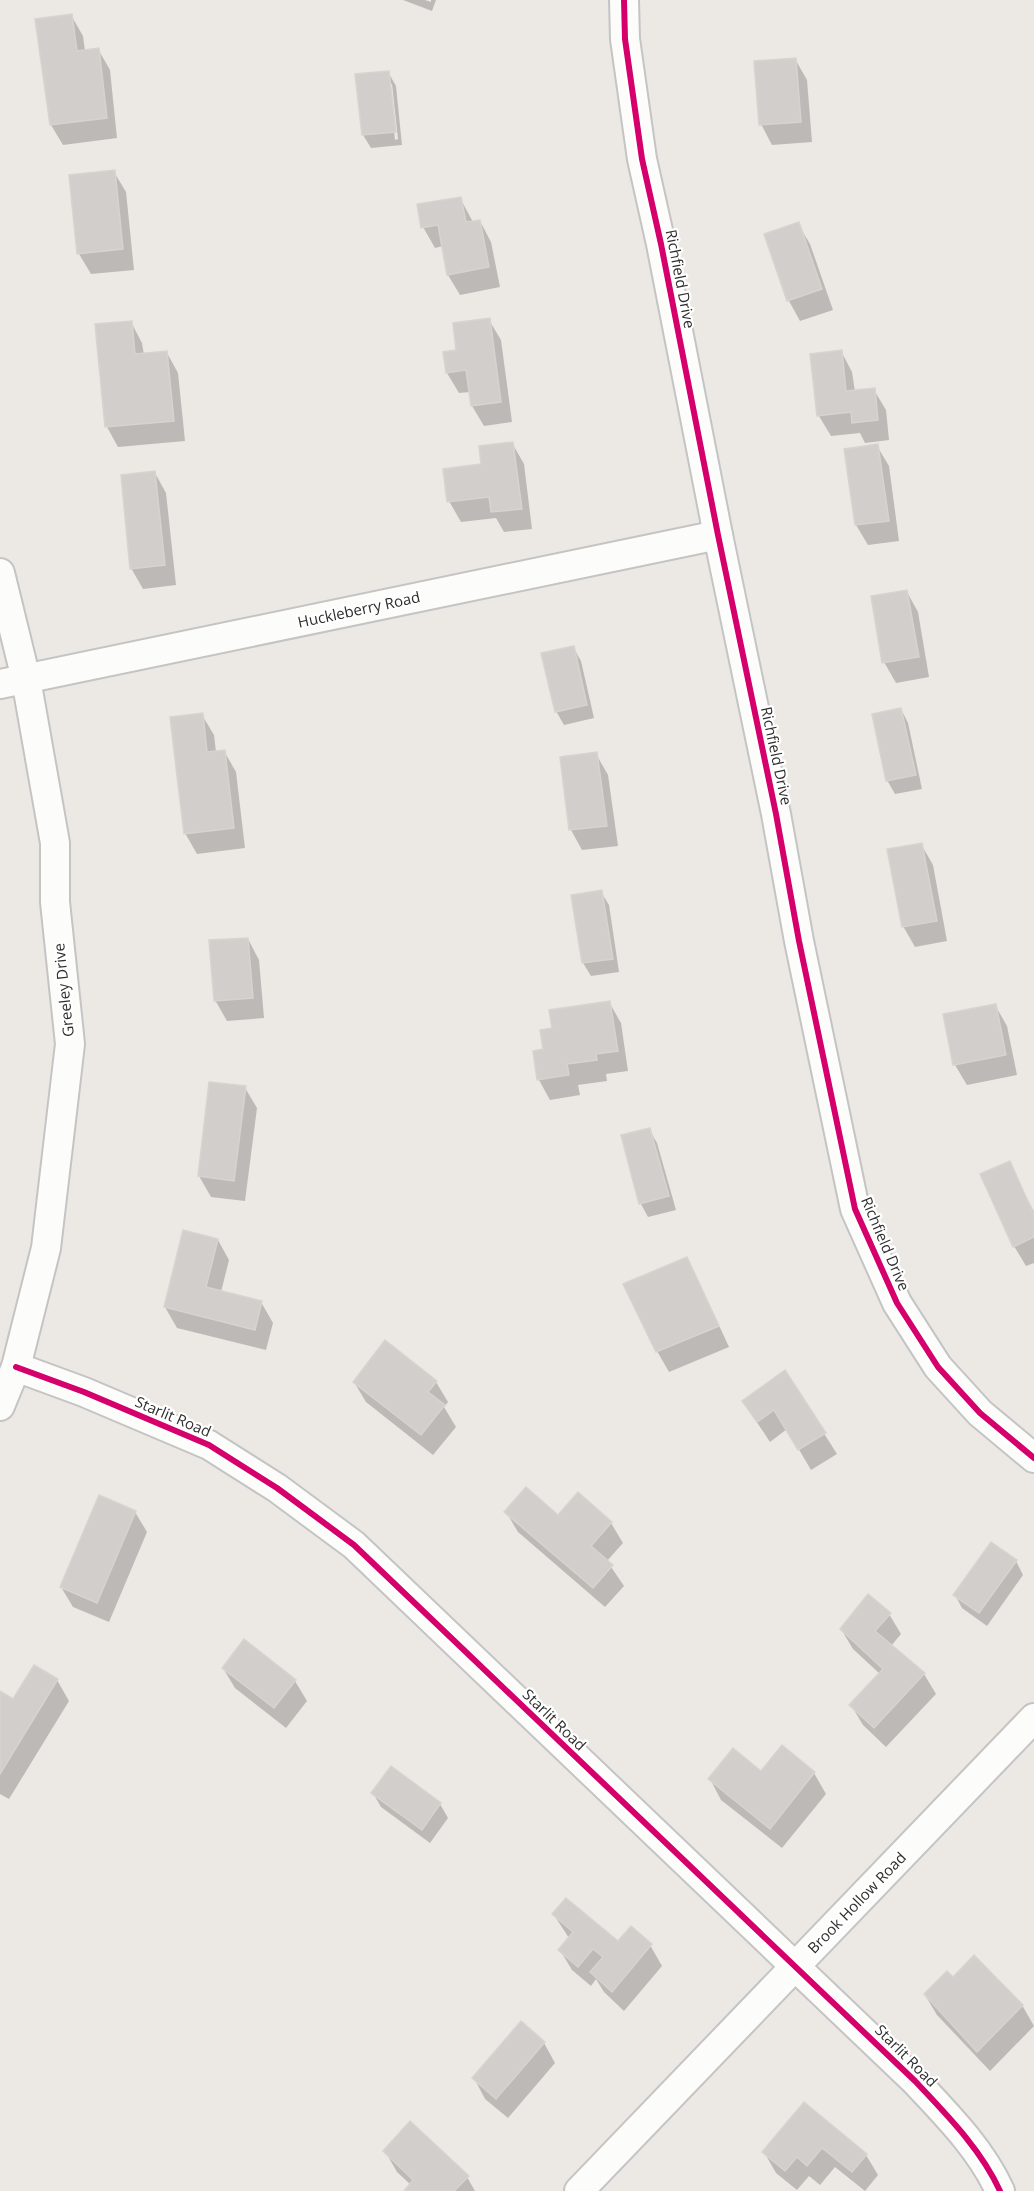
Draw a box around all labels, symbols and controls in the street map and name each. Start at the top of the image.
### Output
street label: Richfield Drive [662,228,700,330]
street label: Huckleberry Road [296,586,422,632]
street label: Richfield Drive [757,705,797,807]
street label: Greeley Drive [48,942,78,1038]
street label: Richfield Drive [857,1194,915,1294]
street label: Starlit Road [132,1391,214,1441]
street label: Starlit Road [519,1684,591,1754]
street label: Brook Hollow Road [803,1847,910,1957]
street label: Starlit Road [871,2020,942,2091]

